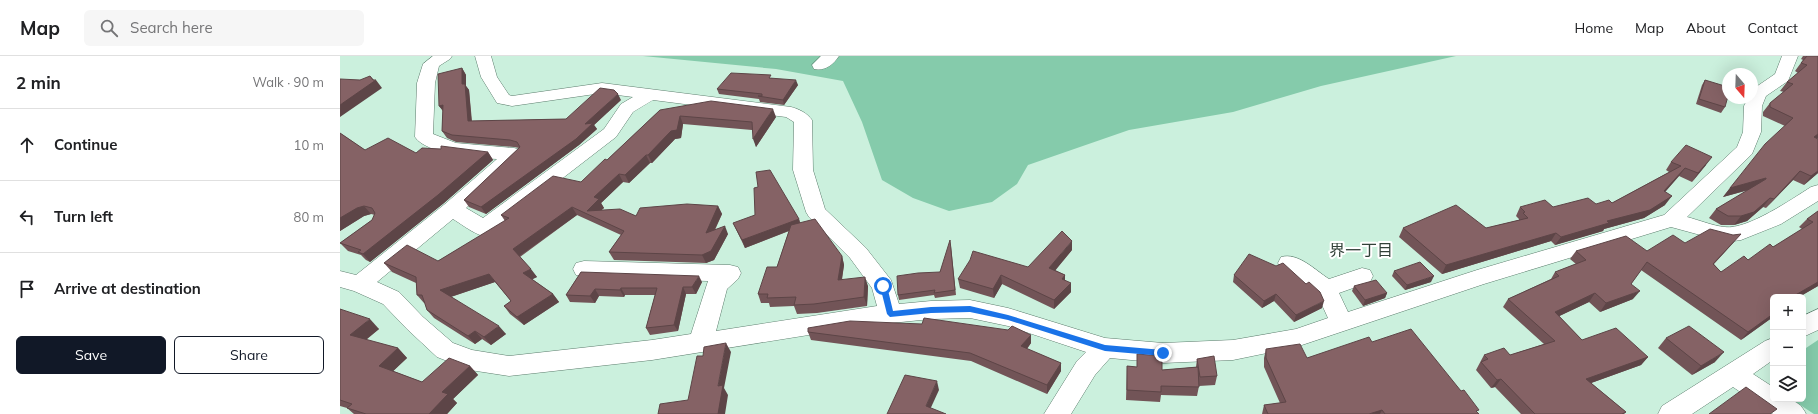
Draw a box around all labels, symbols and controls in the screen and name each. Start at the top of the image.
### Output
search box [84,10,364,46]
text: Map [20,16,60,40]
icon: search [98,17,120,39]
text: Search here [130,18,213,37]
text: Home [1574,19,1613,37]
text: Map [1635,19,1664,37]
text: About [1686,19,1726,37]
text: Contact [1748,19,1798,37]
north arrow [1722,68,1758,104]
text: 2 min [16,72,61,93]
text: Walk · 90 m [253,74,324,90]
icon: ahead [16,134,38,156]
text: Continue [54,135,117,154]
text: 10 m [294,137,324,153]
icon: left [16,206,38,228]
text: Turn left [54,207,113,226]
text: 80 m [294,209,324,225]
district label: 界一丁目 [1329,240,1393,260]
route start [874,277,892,295]
icon: arrive [16,278,38,300]
text: Arrive at destination [54,279,201,298]
map controls [1770,294,1806,402]
button: + [1770,294,1806,330]
button: − [1770,330,1806,366]
button: Save [16,336,166,374]
button: Share [174,336,324,374]
route end [1154,344,1172,362]
button: layers [1770,366,1806,402]

